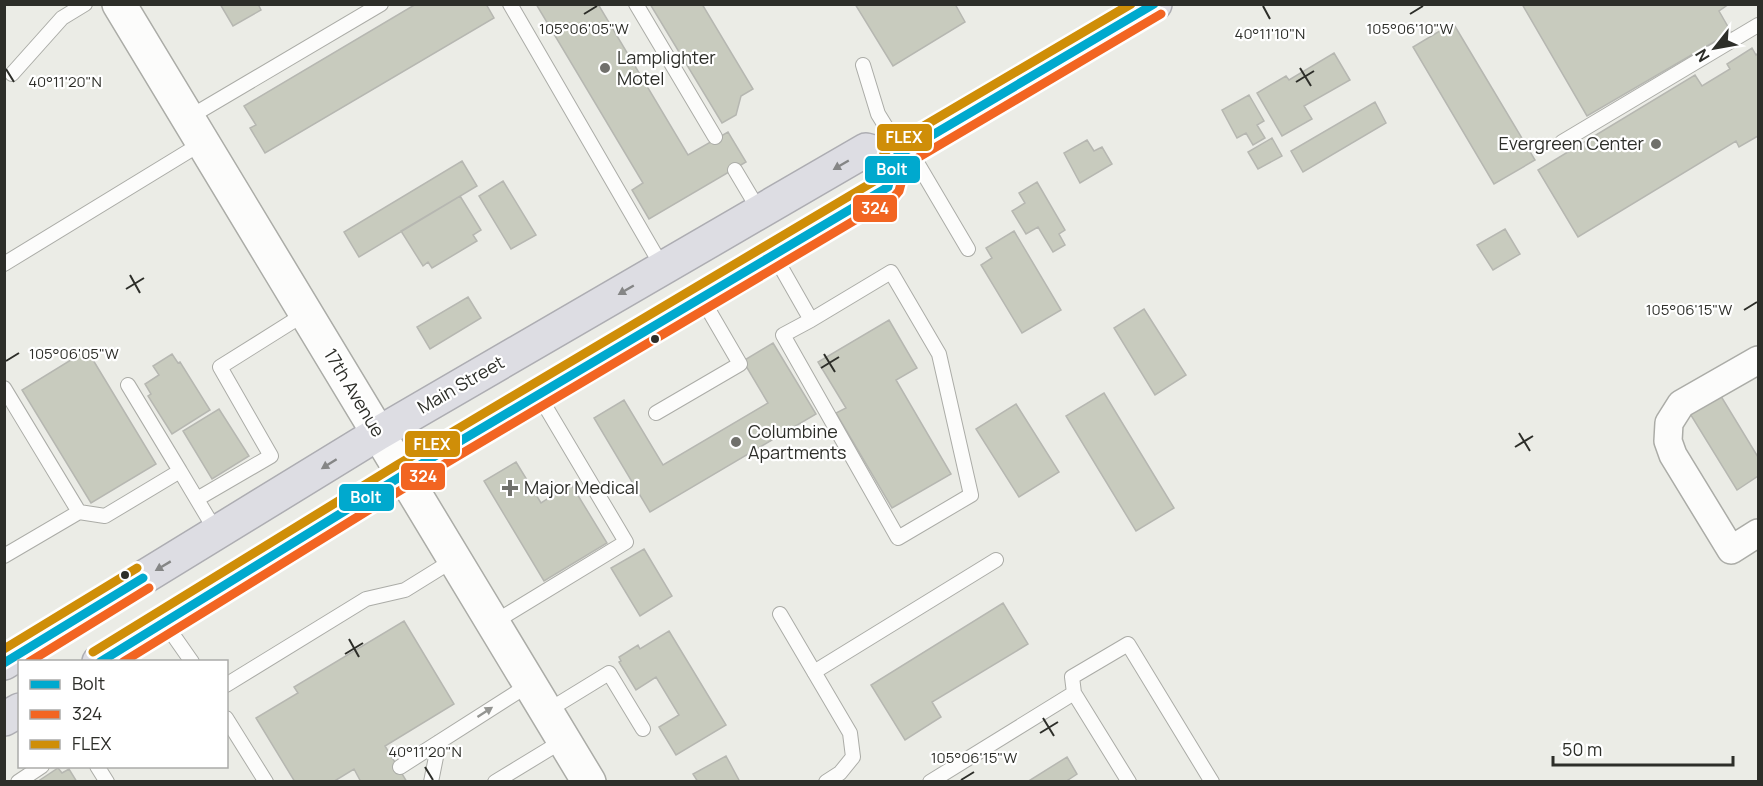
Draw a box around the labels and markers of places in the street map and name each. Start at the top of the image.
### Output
place label: Lamplighter Motel [617,45,716,90]
marker: Lamplighter Motel [598,61,612,75]
place label: Evergreen Center [1499,131,1645,155]
marker: Evergreen Center [1649,137,1663,151]
unlabelled marker [649,333,661,345]
place label: Columbine Apartments [748,419,847,464]
marker: Columbine Apartments [729,435,743,449]
place label: Major Medical [524,475,639,499]
marker: Major Medical [501,479,519,497]
unlabelled marker [119,569,131,581]

